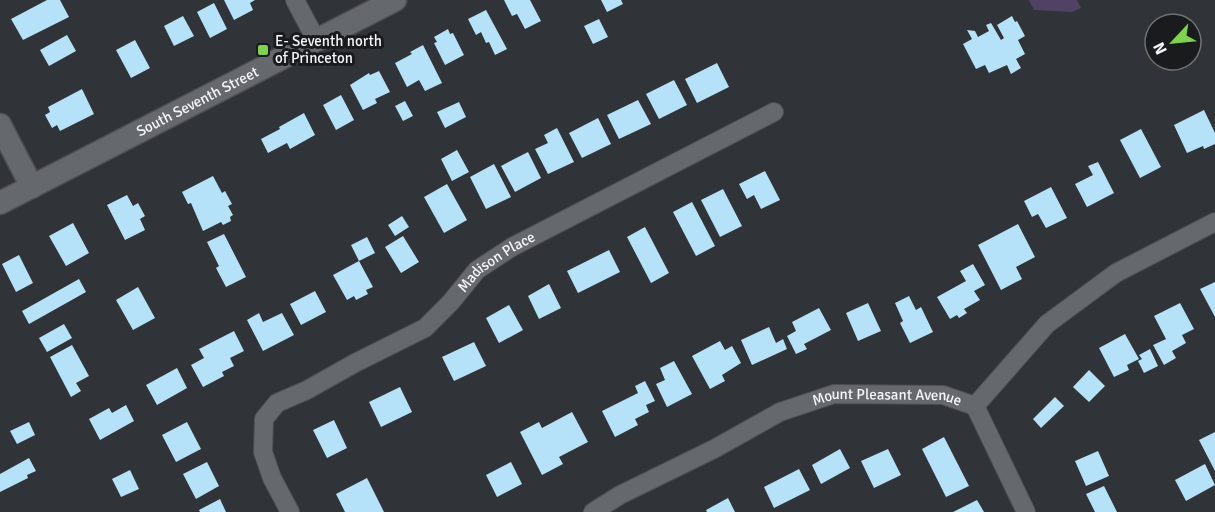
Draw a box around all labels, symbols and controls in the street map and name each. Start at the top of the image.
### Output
north arrow [1143,12,1203,72]
place label: E- Seventh north of Princeton [275,32,382,67]
text: N [1149,39,1172,58]
marker: E- Seventh north of Princeton [256,43,270,57]
street label: South Seventh Street [133,63,262,140]
street label: Madison Place [454,228,538,296]
street label: Mount Pleasant Avenue [810,385,964,410]

